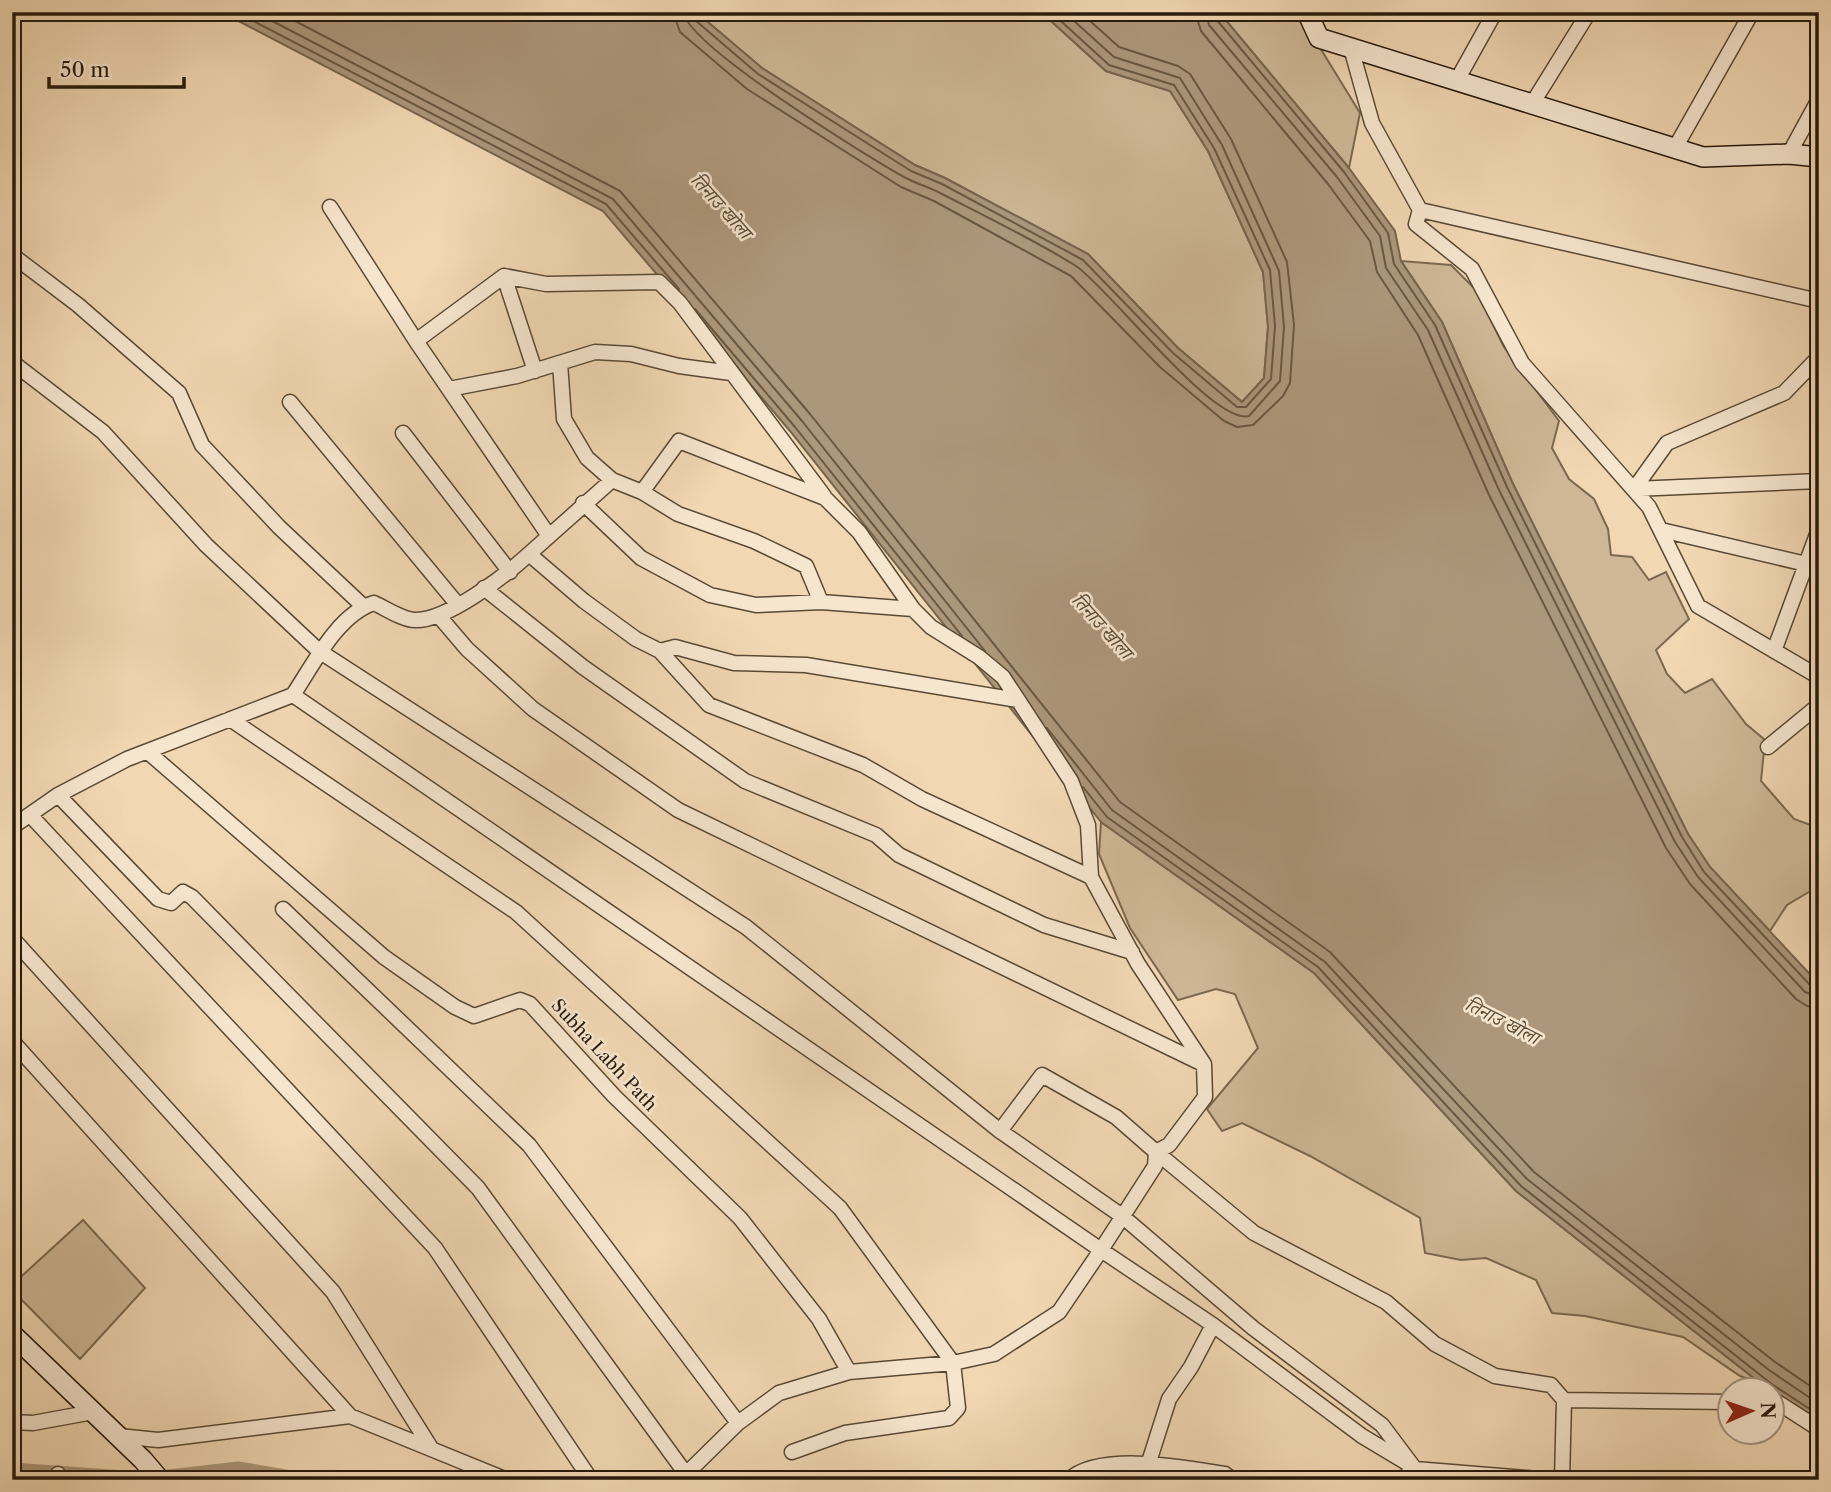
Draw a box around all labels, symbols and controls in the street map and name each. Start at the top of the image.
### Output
scale bar [49,46,184,90]
text: 50 m [60,57,110,82]
water label: तिनाउ खोला [686,169,759,247]
water label: तिनाउ खोला [1067,589,1140,667]
water label: तिनाउ खोला [1461,993,1547,1051]
street label: Subha Labh Path [546,994,662,1116]
north arrow [1716,1376,1786,1446]
text: N [1756,1402,1779,1419]

